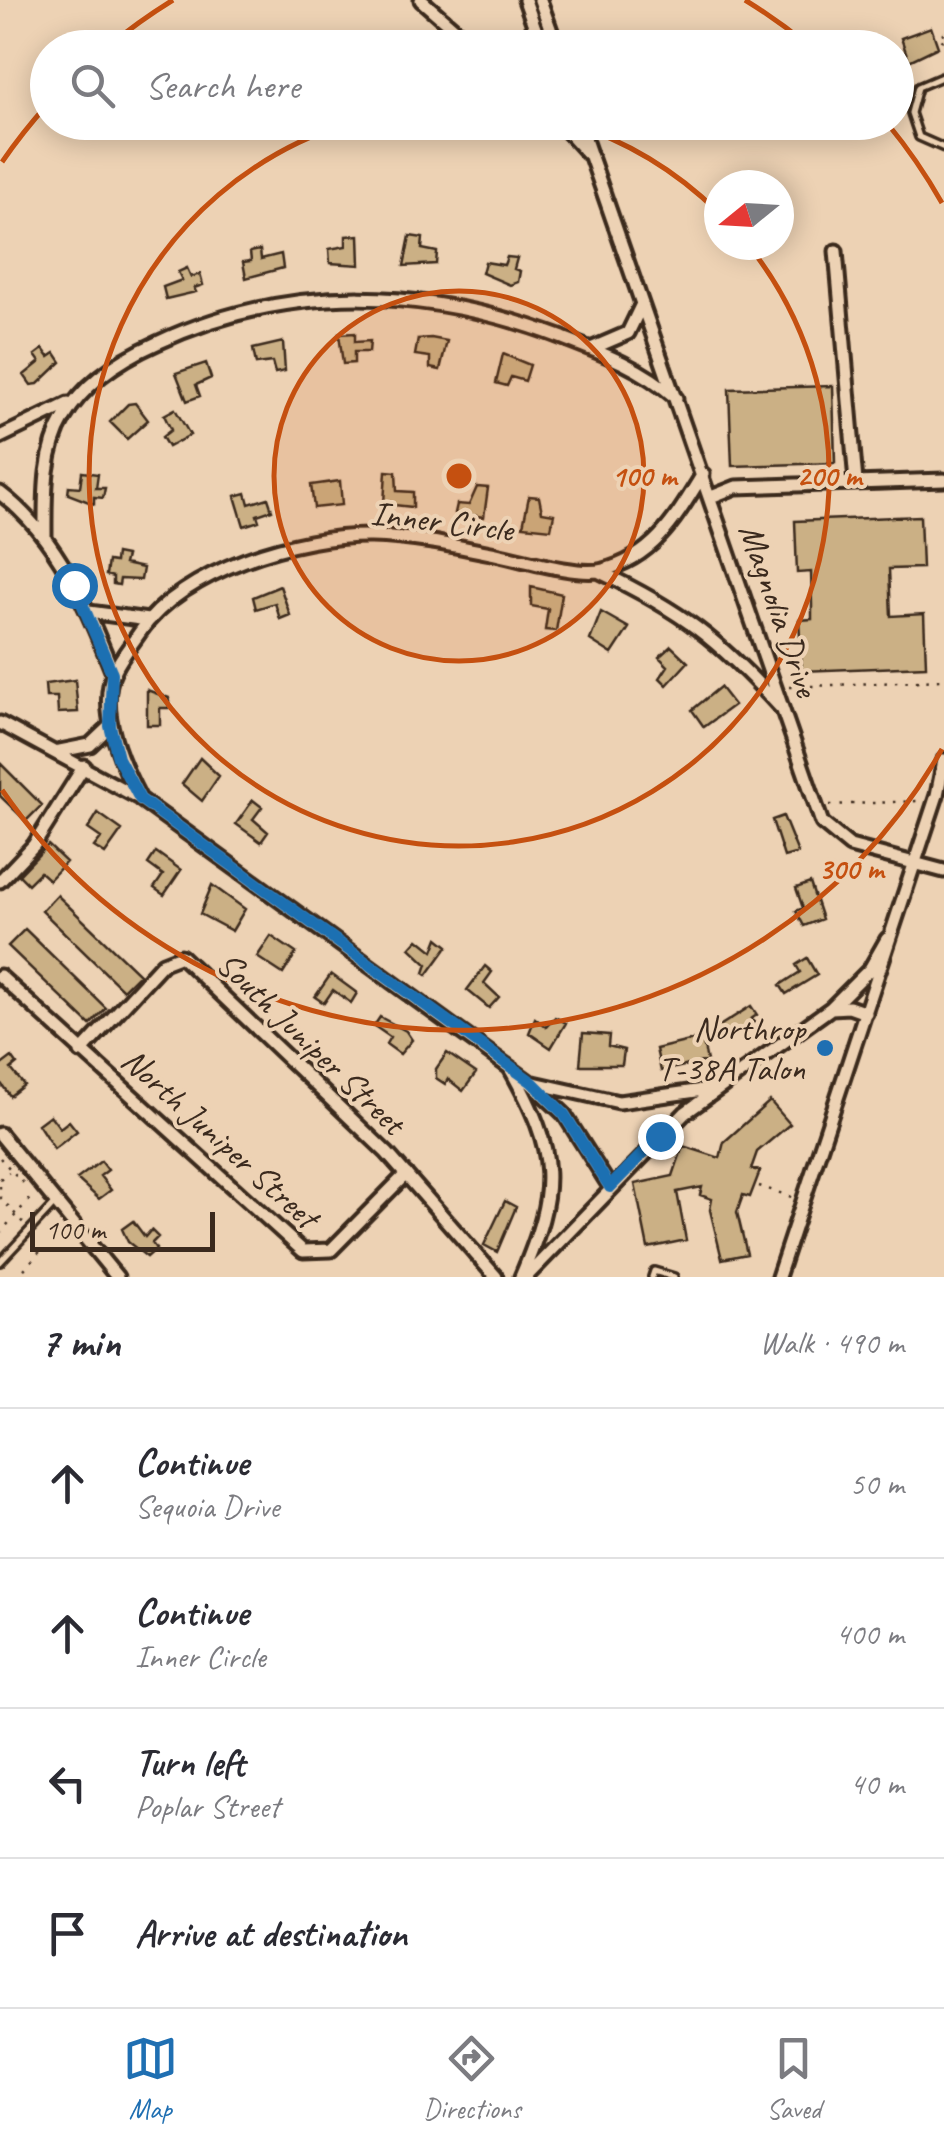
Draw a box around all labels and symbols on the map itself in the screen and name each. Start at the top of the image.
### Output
north arrow [704,170,794,260]
text: 100 m [612,457,679,495]
text: 200 m [797,457,864,495]
centre of rings [441,458,477,494]
street label: Inner Circle [368,490,518,552]
street label: Magnolia Drive [728,518,830,705]
route start [52,563,98,609]
text: 300 m [819,850,886,888]
street label: South Juniper Street [207,942,417,1147]
place label: Northrop T-38A Talon [658,1006,807,1091]
marker: Northrop T-38A Talon [814,1037,836,1059]
street label: North Juniper Street [112,1038,331,1241]
route end [638,1114,684,1160]
scale bar [30,1207,215,1252]

